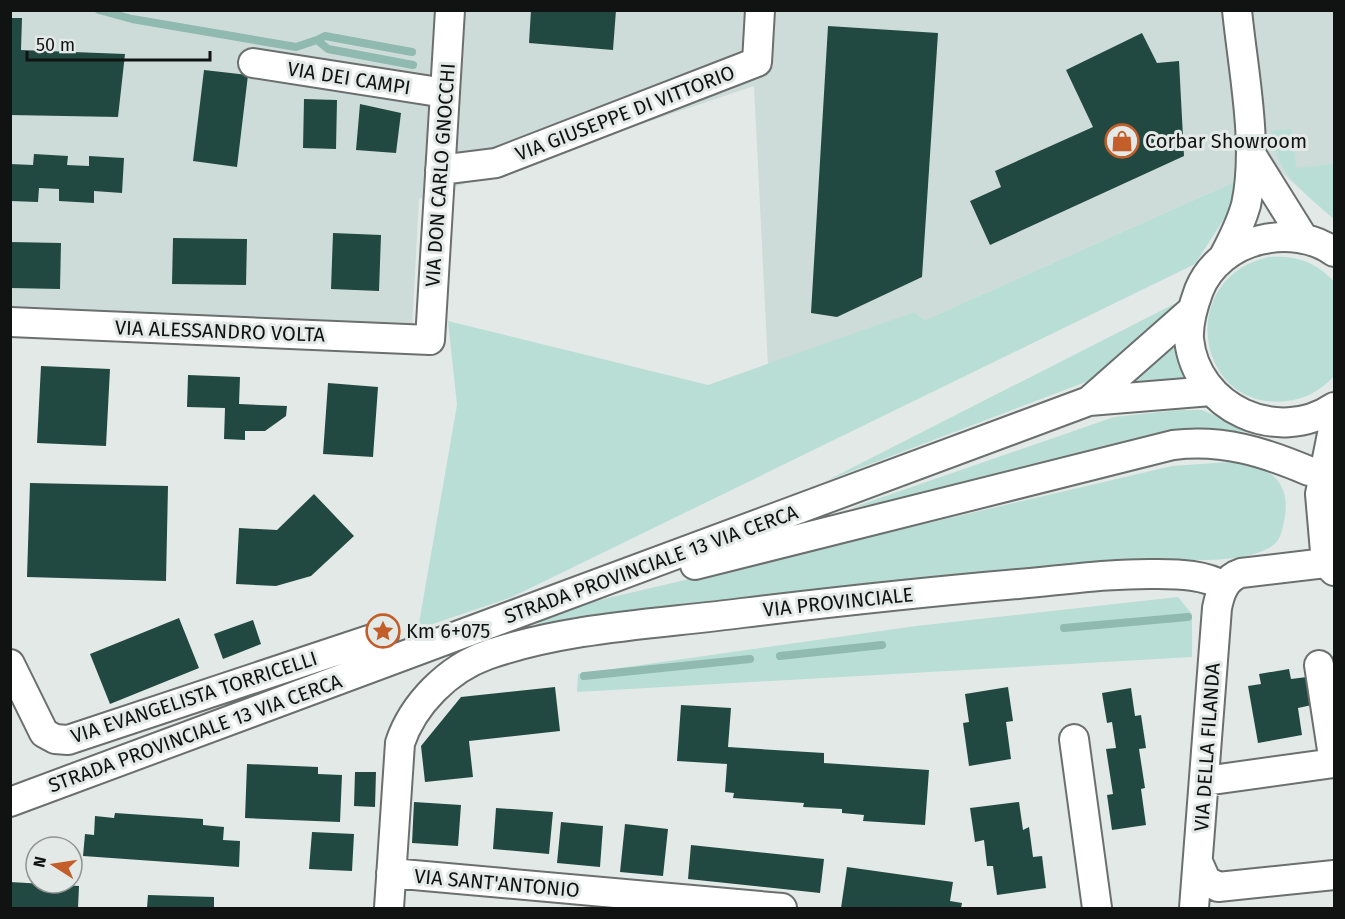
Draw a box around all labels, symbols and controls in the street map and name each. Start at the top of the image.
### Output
scale bar [27,24,210,62]
text: 50 m [36,34,75,56]
street label: VIA DEI CAMPI [286,56,412,100]
street label: VIA GIUSEPPE DI VITTORIO [512,60,738,166]
street label: VIA DON CARLO GNOCCHI [420,62,460,288]
shop icon: Corbar Showroom [1104,123,1140,159]
place label: Corbar Showroom [1145,129,1307,153]
street label: VIA ALESSANDRO VOLTA [115,315,326,347]
street label: STRADA PROVINCIALE 13 VIA CERCA [501,499,801,628]
street label: VIA PROVINCIALE [762,582,914,622]
place icon: Km 6+075 [365,613,401,649]
place label: Km 6+075 [406,619,490,643]
street label: VIA EVANGELISTA TORRICELLI [68,646,320,748]
street label: VIA DELLA FILANDA [1189,661,1225,832]
street label: STRADA PROVINCIALE 13 VIA CERCA [45,668,345,797]
north arrow [24,835,84,895]
text: N [29,855,50,869]
street label: VIA SANT'ANTONIO [413,864,581,902]

